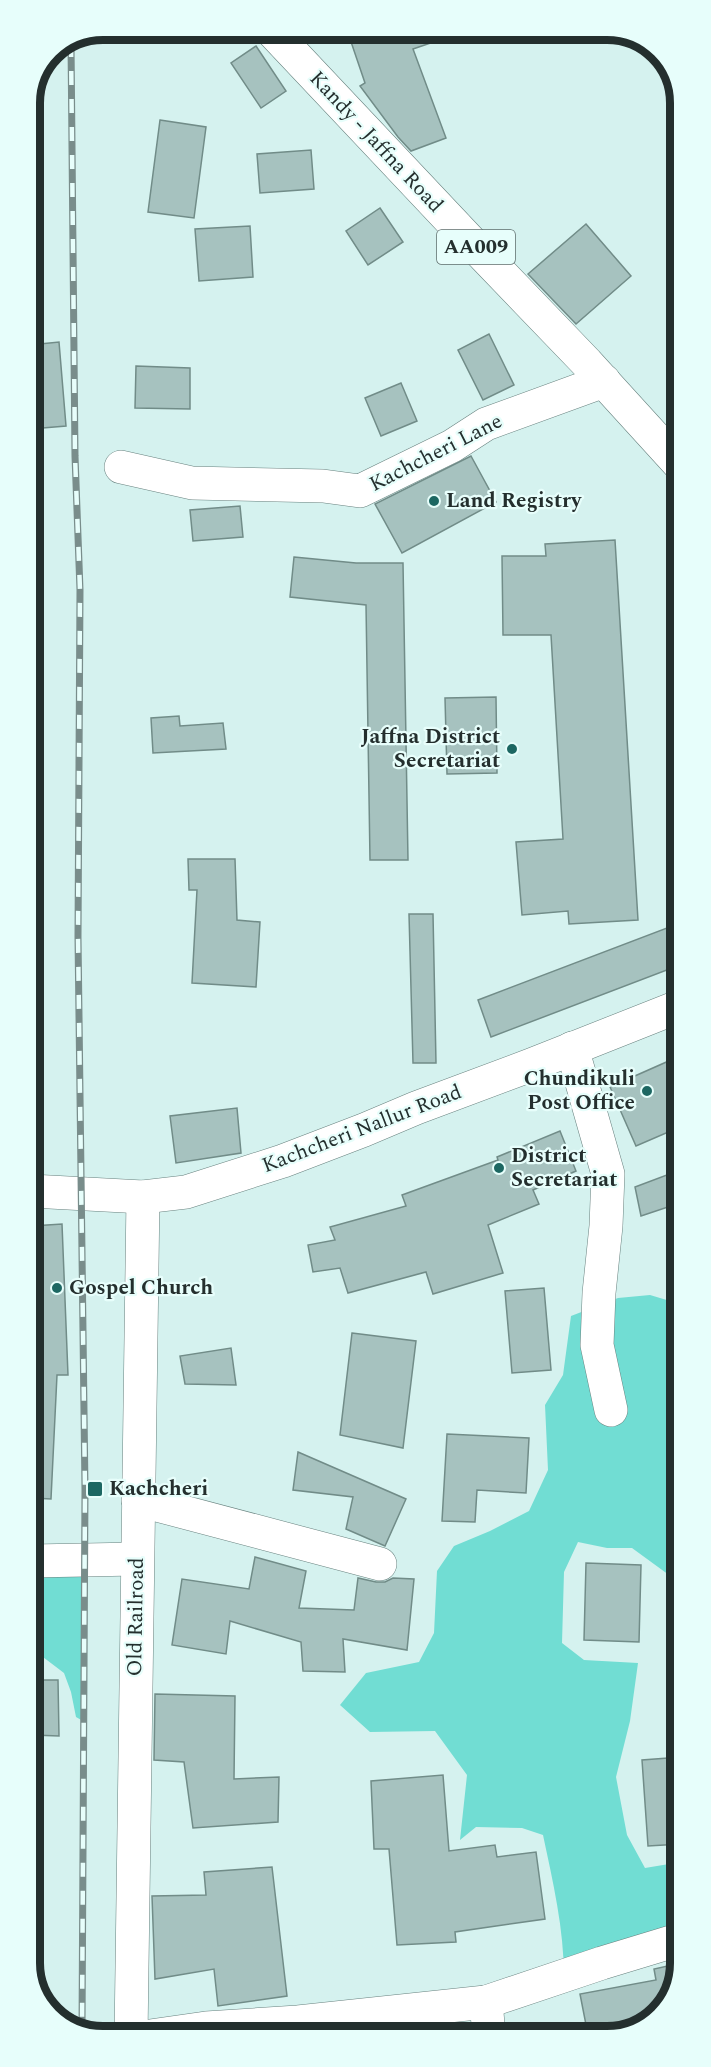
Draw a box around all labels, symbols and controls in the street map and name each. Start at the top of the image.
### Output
street label: Kandy - Jaffna Road [301,64,451,220]
road number: AA009 [437,230,515,264]
street label: Kachcheri Lane [364,406,508,500]
place label: Land Registry [446,485,582,517]
marker: Land Registry [427,494,441,508]
place label: Jaffna District Secretariat [361,721,500,777]
marker: Jaffna District Secretariat [505,742,519,756]
place label: Chundikuli Post Office [524,1063,635,1119]
street label: Kachcheri Nallur Road [257,1076,467,1182]
marker: Chundikuli Post Office [640,1084,654,1098]
place label: District Secretariat [511,1140,617,1196]
marker: District Secretariat [492,1161,506,1175]
place label: Gospel Church [69,1272,213,1304]
marker: Gospel Church [50,1281,64,1295]
place label: Kachcheri [109,1473,208,1505]
marker: Kachcheri [86,1480,104,1498]
street label: Old Railroad [119,1557,153,1677]

